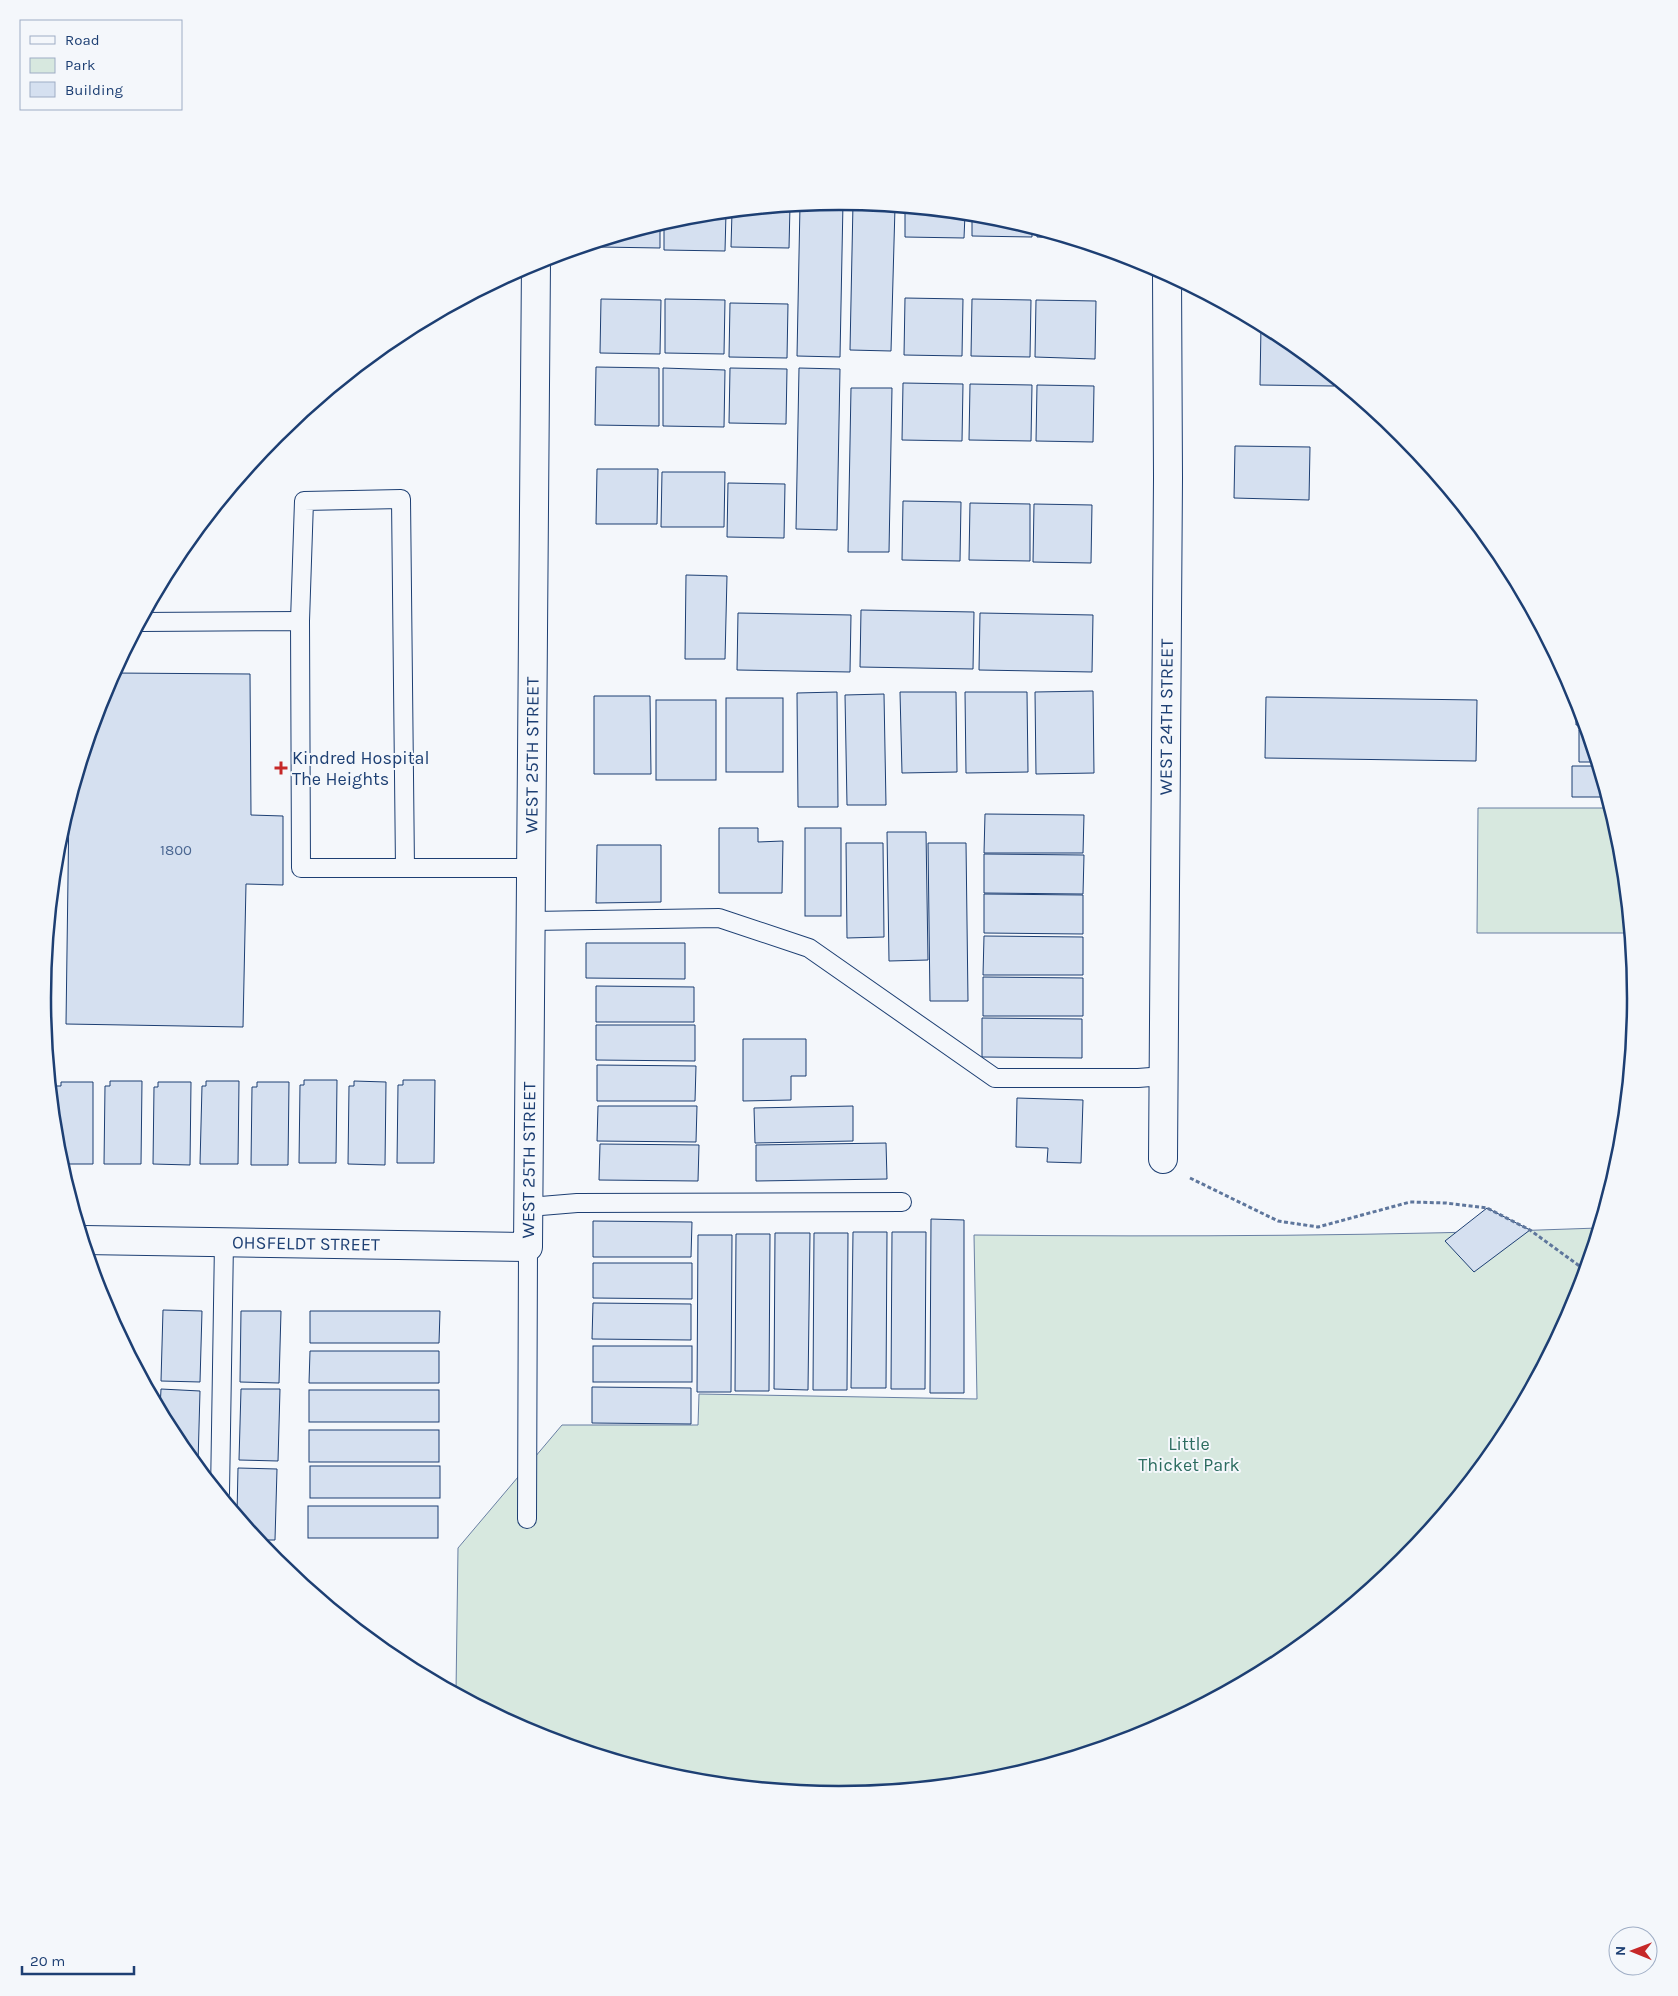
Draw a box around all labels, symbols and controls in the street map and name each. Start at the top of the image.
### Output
legend [20,20,182,110]
text: Road [65,31,100,49]
text: Park [65,56,95,74]
text: Building [65,81,123,99]
street label: WEST 24TH STREET [1155,639,1178,795]
street label: WEST 25TH STREET [520,677,544,833]
place label: Kindred Hospital The Heights [292,747,429,790]
marker: Kindred Hospital The Heights [274,761,288,775]
house number: 1800 [160,841,192,859]
street label: WEST 25TH STREET [517,1082,540,1238]
street label: OHSFELDT STREET [232,1231,380,1256]
park label: Little Thicket Park [1138,1433,1240,1476]
north arrow [1608,1926,1658,1976]
scale bar [22,1944,135,1976]
text: N [1612,1946,1629,1956]
text: 20 m [30,1952,65,1970]

